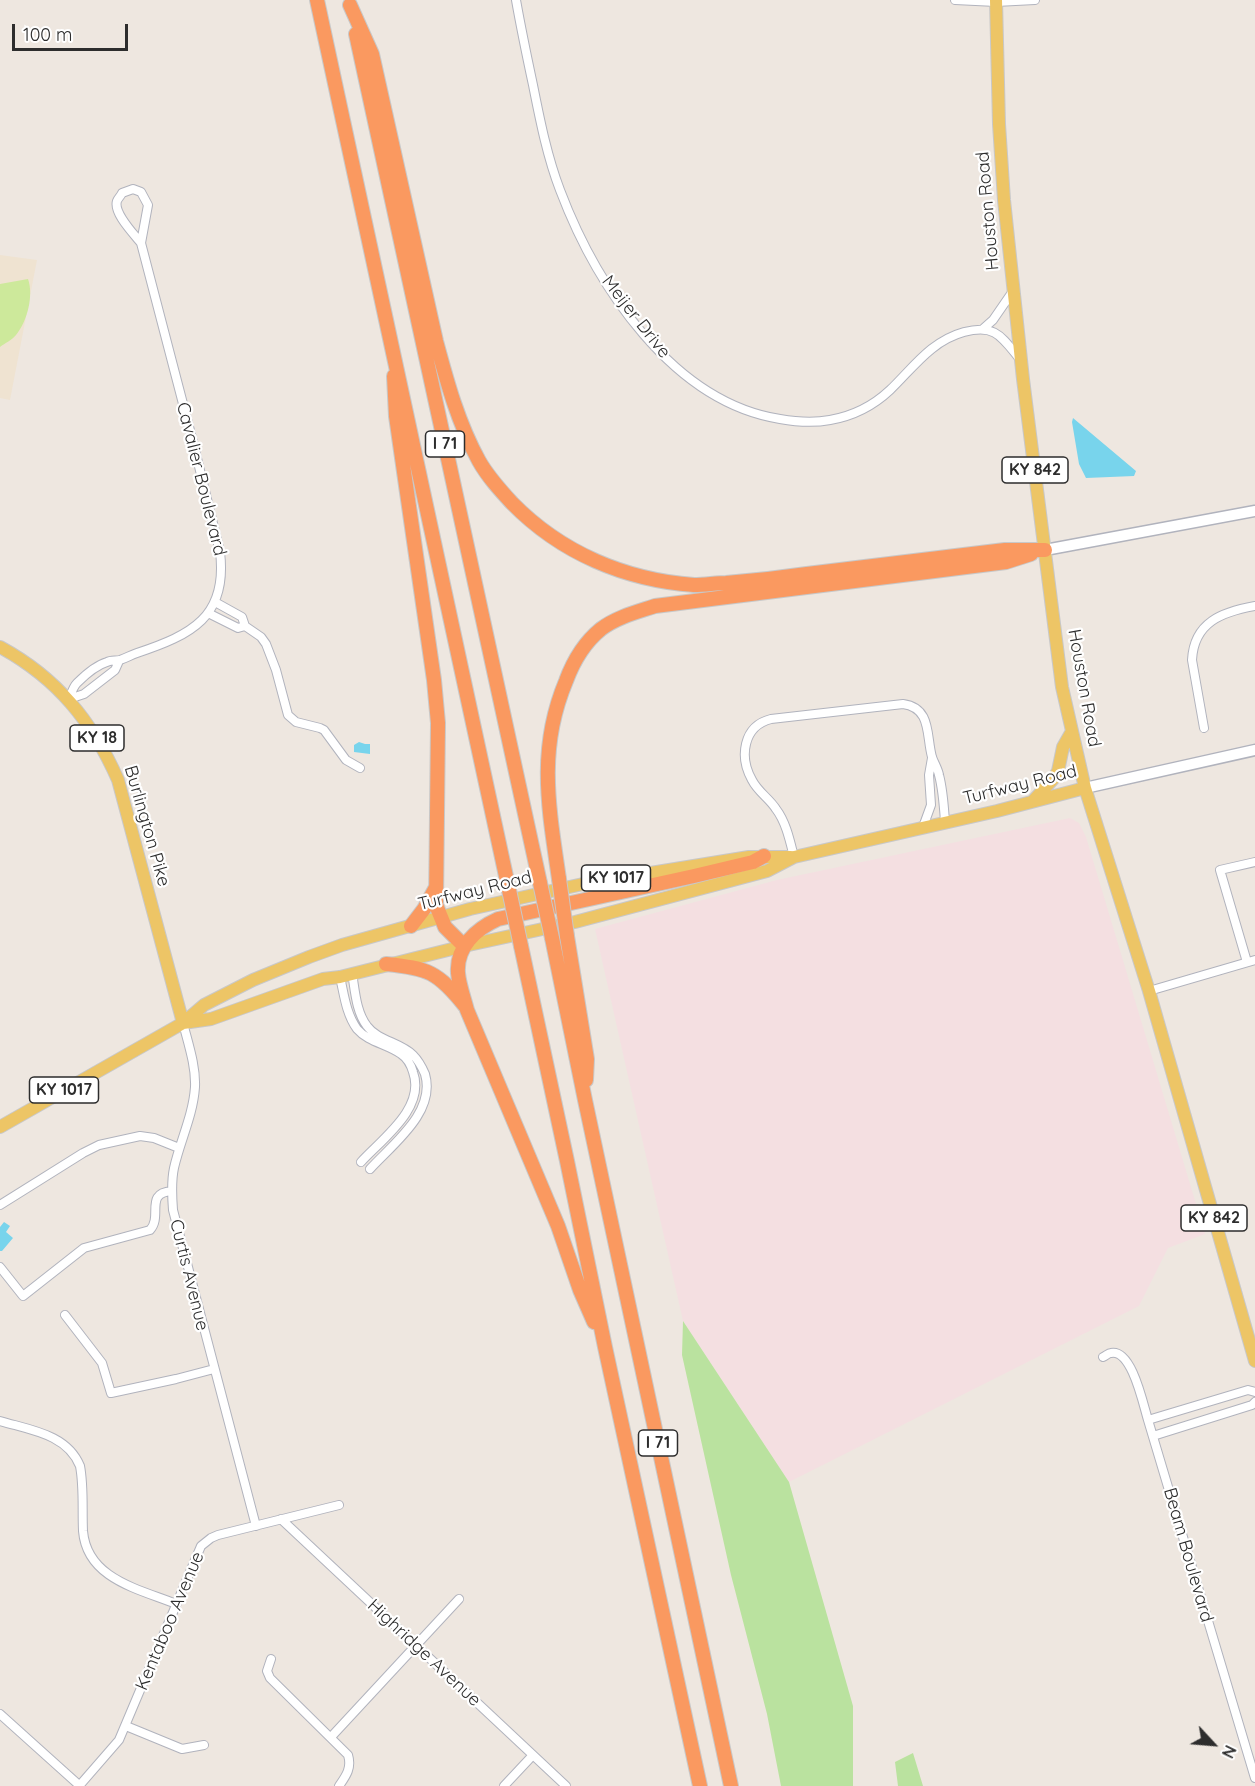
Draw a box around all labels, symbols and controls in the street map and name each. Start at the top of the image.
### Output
scale bar [15,12,130,50]
text: 100 m [23,23,72,46]
street label: Houston Road [972,151,1004,271]
street label: Meijer Drive [597,271,675,363]
street label: Cavalier Boulevard [171,400,231,558]
road number: I 71 [426,431,464,457]
road number: KY 842 [1002,457,1068,483]
street label: Houston Road [1063,627,1105,749]
road number: KY 18 [70,725,124,751]
street label: Turfway Road [961,760,1079,810]
street label: Burlington Pike [119,763,175,889]
road number: KY 1017 [582,865,650,891]
street label: Turfway Road [416,866,534,916]
road number: KY 1017 [29,1077,98,1103]
road number: KY 842 [1181,1205,1247,1231]
street label: Curtis Avenue [165,1217,213,1333]
road number: I 71 [638,1430,678,1456]
street label: Beam Boulevard [1158,1485,1218,1625]
street label: Kentaboo Avenue [131,1548,209,1694]
street label: Highridge Avenue [363,1595,485,1711]
north arrow [1183,1714,1243,1774]
text: N [1218,1742,1241,1762]

